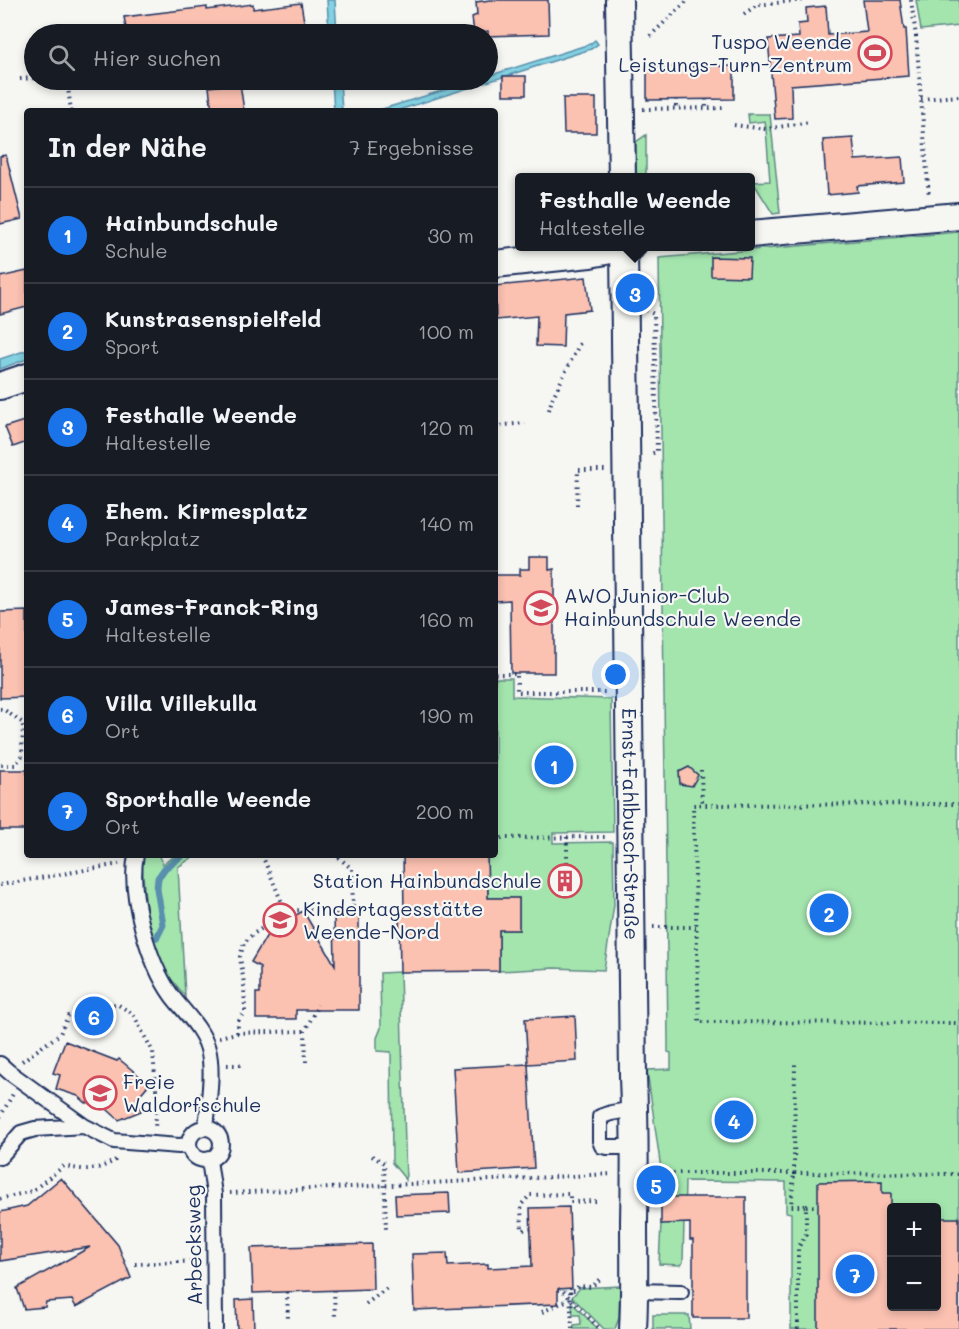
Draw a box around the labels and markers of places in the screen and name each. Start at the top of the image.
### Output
place label: Tuspo Weende Leistungs-Turn-Zentrum [618,28,852,77]
sports icon: Tuspo Weende Leistungs-Turn-Zentrum [857,35,893,71]
pin: 3 [616,270,654,316]
place label: AWO Junior-Club Hainbundschule Weende [564,582,801,631]
school or university icon: AWO Junior-Club Hainbundschule Weende [523,590,559,626]
pin: 1 [534,742,574,788]
building icon: Station Hainbundschule [547,863,583,899]
place label: Station Hainbundschule [313,867,542,893]
pin: 2 [810,890,848,936]
place label: Kindertagesstätte Weende-Nord [303,895,483,944]
school or university icon: Kindertagesstätte Weende-Nord [262,902,298,938]
pin: 6 [74,994,113,1038]
place label: Freie Waldorfschule [123,1068,262,1117]
school or university icon: Freie Waldorfschule [82,1075,118,1111]
pin: 4 [714,1098,754,1142]
pin: 5 [636,1162,676,1208]
pin: 7 [836,1252,874,1296]

